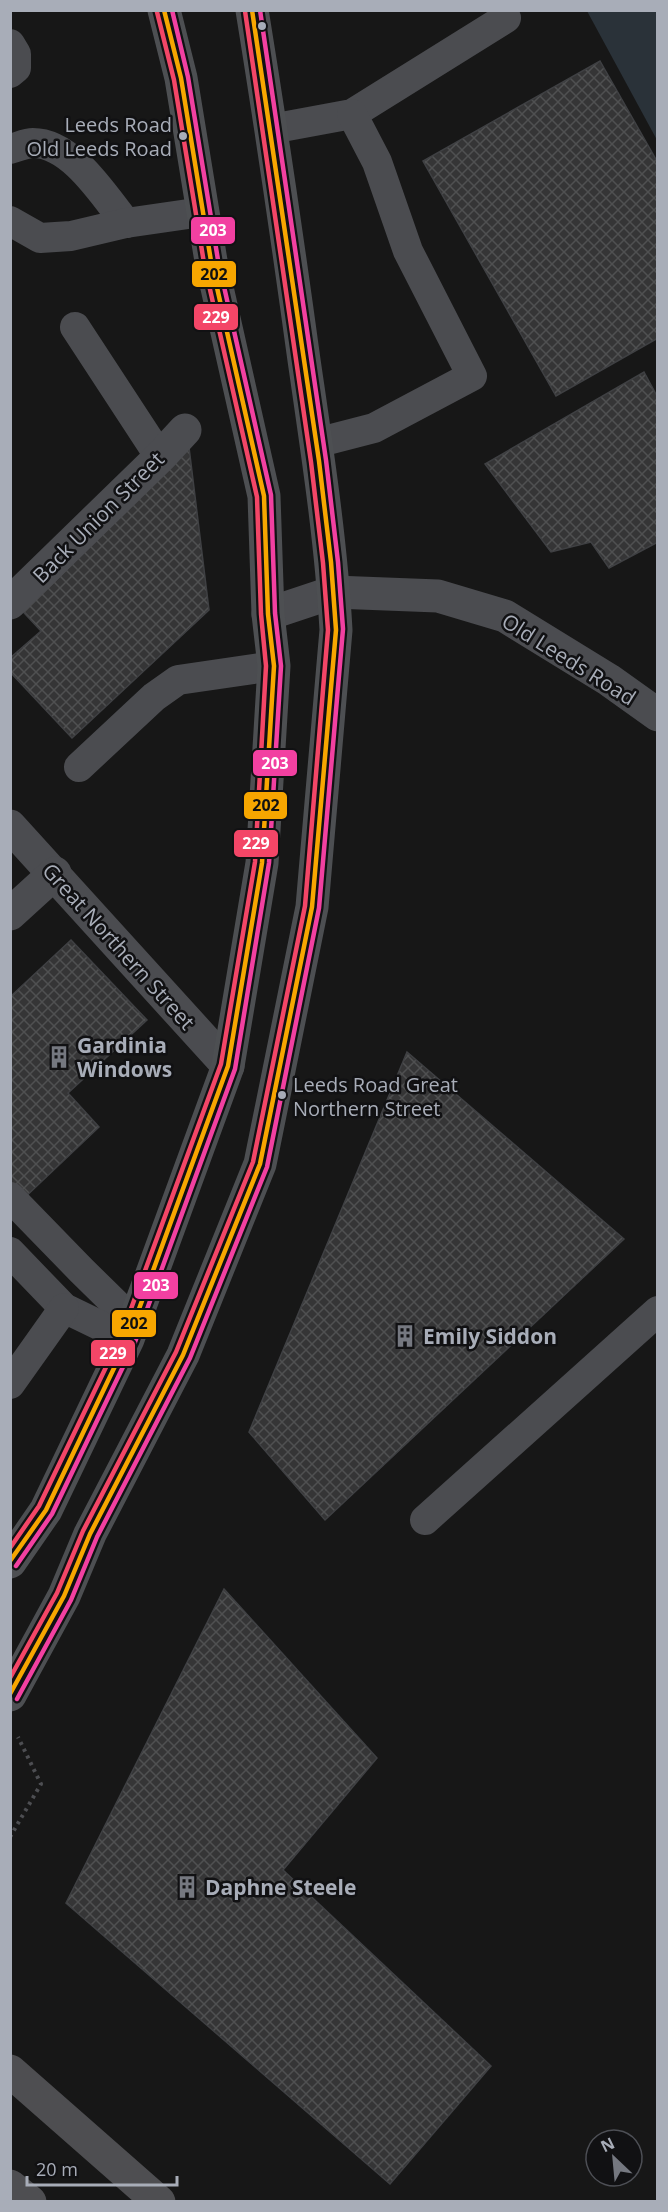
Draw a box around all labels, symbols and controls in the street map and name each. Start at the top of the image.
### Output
unlabelled marker [256,20,268,32]
place label: Leeds Road Old Leeds Road [26,111,172,162]
marker: Leeds Road Old Leeds Road [177,130,189,142]
line badge: 203 [190,216,236,245]
text: 203 [199,219,227,241]
line badge: 202 [191,260,237,288]
text: 202 [200,263,228,285]
line badge: 229 [193,303,239,331]
text: 229 [202,306,230,328]
street label: Back Union Street [26,445,170,589]
street label: Old Leeds Road [497,607,641,711]
line badge: 203 [252,749,298,777]
text: 203 [261,752,289,774]
line badge: 202 [243,791,288,820]
text: 202 [252,794,280,816]
line badge: 229 [233,829,279,858]
text: 229 [242,832,270,854]
street label: Great Northern Street [37,857,201,1035]
place label: Gardinia Windows [77,1031,172,1083]
building icon: Gardinia Windows [46,1044,72,1070]
place label: Leeds Road Great Northern Street [293,1071,458,1122]
marker: Leeds Road Great Northern Street [276,1089,288,1101]
line badge: 203 [133,1271,179,1300]
text: 203 [142,1274,170,1296]
line badge: 202 [111,1309,157,1338]
text: 202 [120,1312,148,1334]
place label: Emily Siddon [423,1322,557,1350]
building icon: Emily Siddon [392,1323,418,1349]
line badge: 229 [90,1339,136,1367]
text: 229 [99,1342,127,1364]
place label: Daphne Steele [205,1873,356,1901]
building icon: Daphne Steele [174,1874,200,1900]
north arrow [584,2128,644,2188]
text: N [597,2132,618,2157]
scale bar [27,2149,177,2187]
text: 20 m [36,2157,78,2181]

